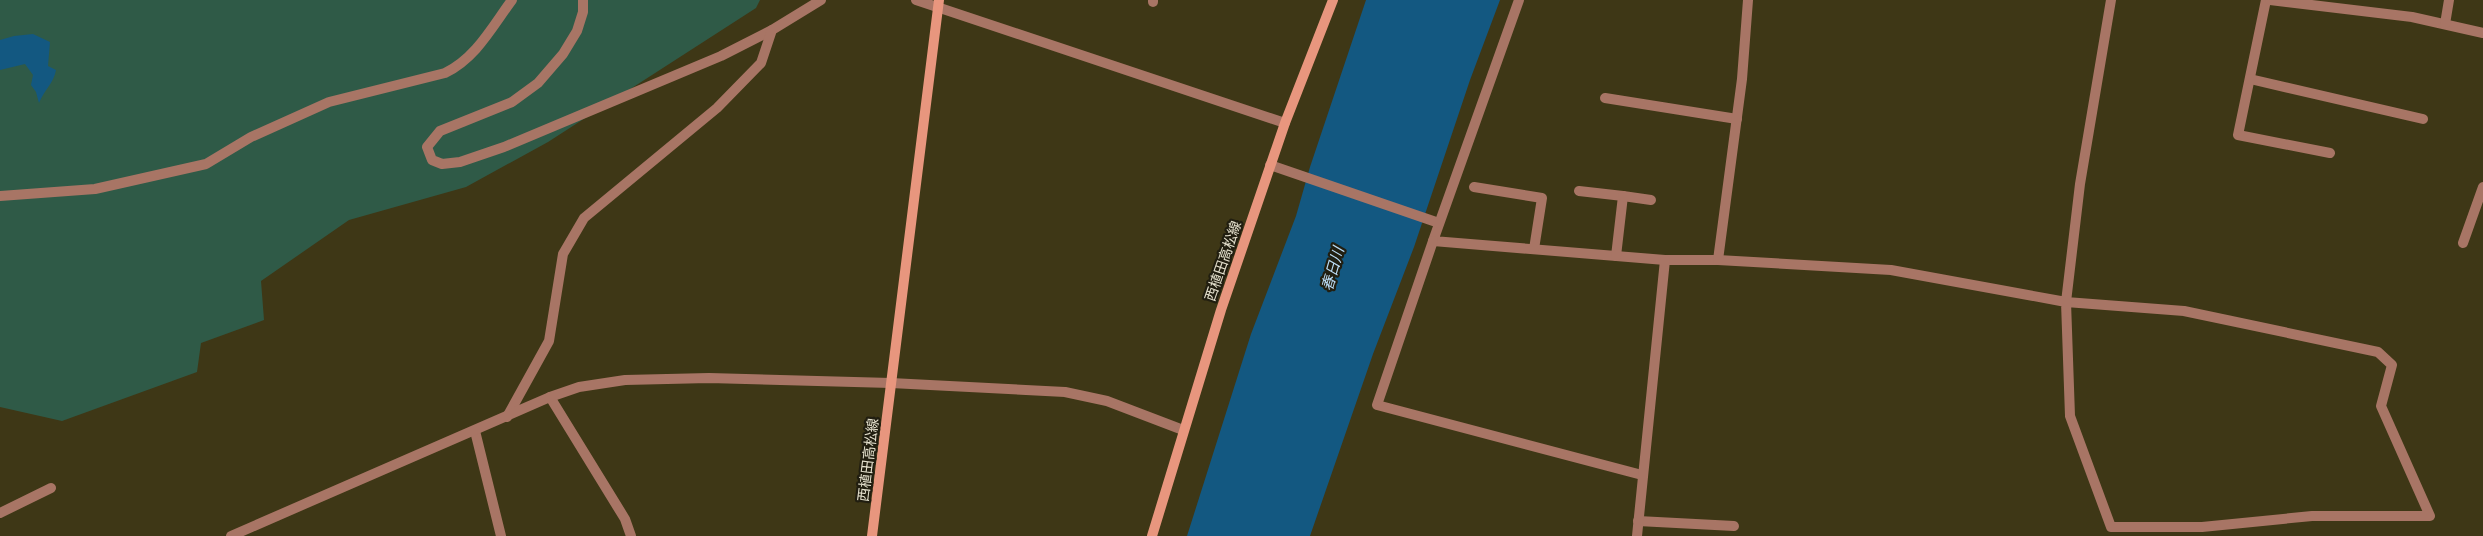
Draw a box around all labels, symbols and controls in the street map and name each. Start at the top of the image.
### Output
street label: 西植田高松線 [1202,219,1245,304]
water label: 春日川 [1318,243,1348,293]
street label: 西植田高松線 [855,417,882,503]

